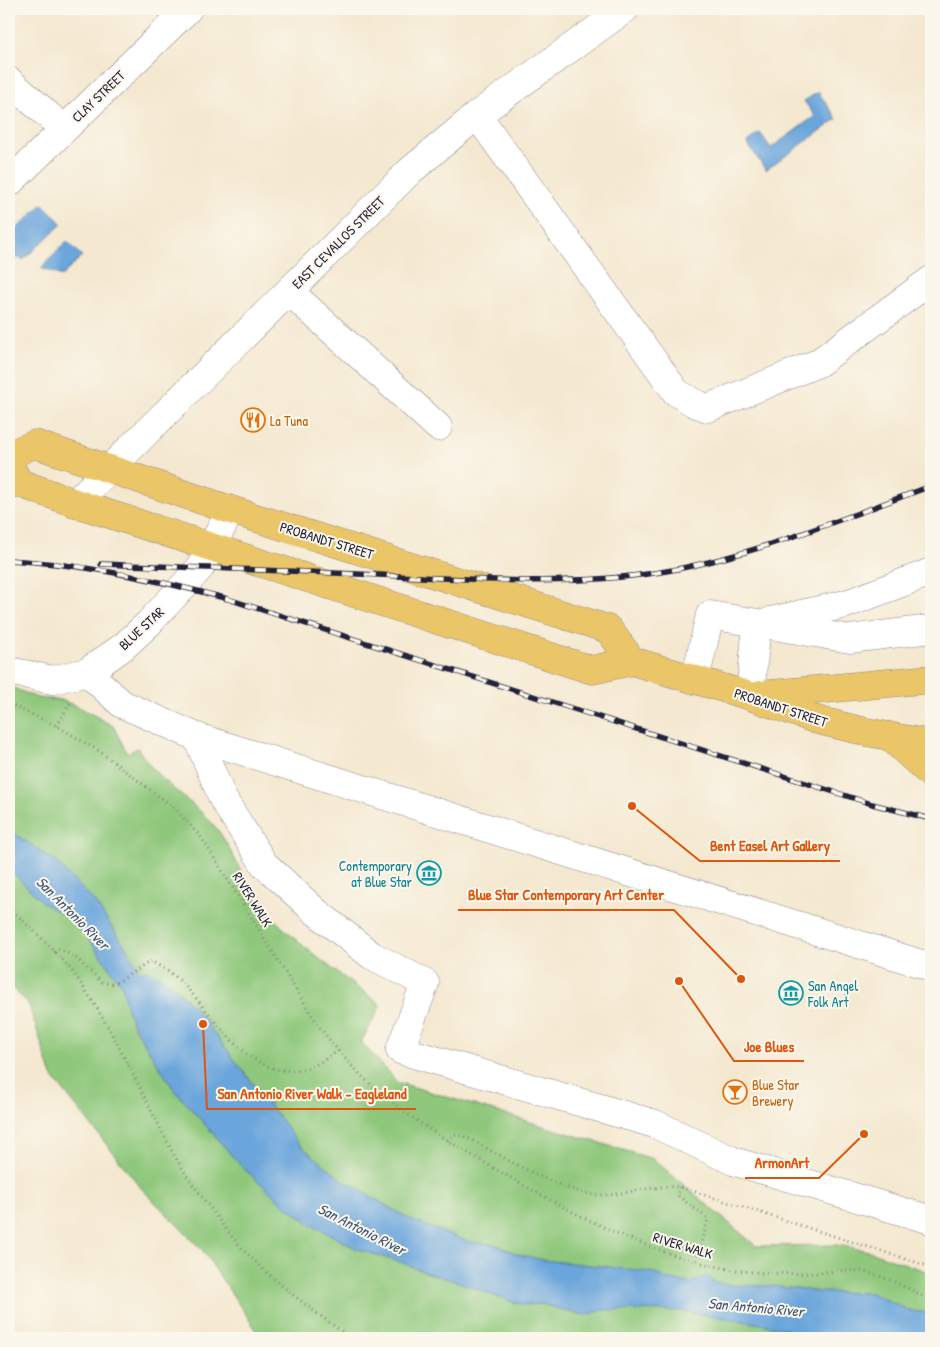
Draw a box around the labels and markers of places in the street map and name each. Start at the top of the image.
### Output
restaurant icon: La Tuna [240,407,266,433]
place label: La Tuna [270,411,308,430]
callout: Bent Easel Art Gallery [700,831,840,861]
place label: Contemporary at Blue Star [339,856,413,891]
museum icon: Contemporary at Blue Star [416,860,442,886]
callout: Blue Star Contemporary Art Center [458,880,674,910]
place label: San Angel Folk Art [807,976,858,1011]
museum icon: San Angel Folk Art [778,980,804,1006]
callout: Joe Blues [734,1031,804,1061]
place label: Blue Star Brewery [752,1075,800,1111]
callout: San Antonio River Walk - Eagleland [207,1079,416,1109]
bar icon: Blue Star Brewery [722,1079,748,1105]
callout: ArmonArt [745,1148,819,1178]

